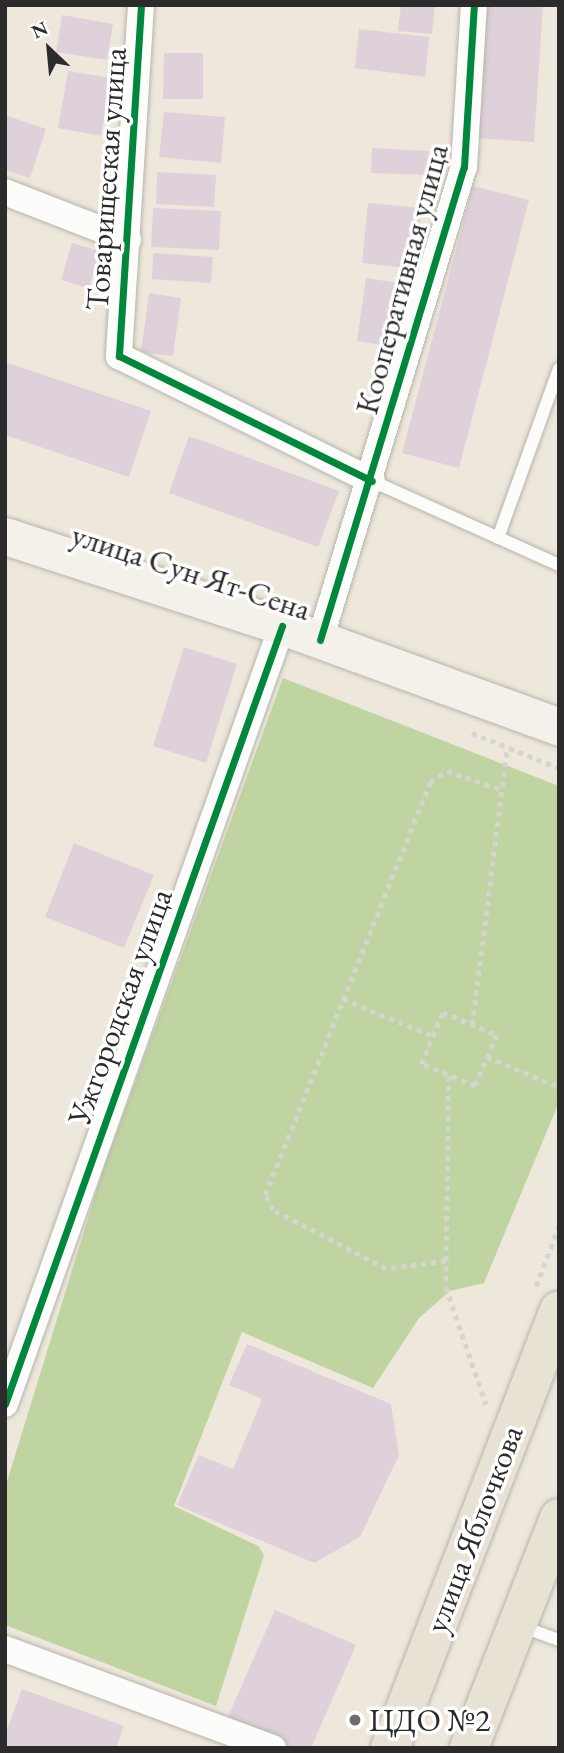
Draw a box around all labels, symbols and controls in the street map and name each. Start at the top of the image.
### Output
north arrow [14,14,84,84]
text: N [27,15,52,44]
street label: Товарищеская улица [78,46,134,312]
street label: Кооперативная улица [347,140,457,418]
street label: улица Сун Ят-Сена [67,515,315,629]
street label: Ужгородская улица [59,884,181,1130]
street label: улица Яблочкова [417,1420,531,1638]
place label: ЦДО №2 [369,1701,490,1739]
marker: ЦДО №2 [347,1712,363,1728]

